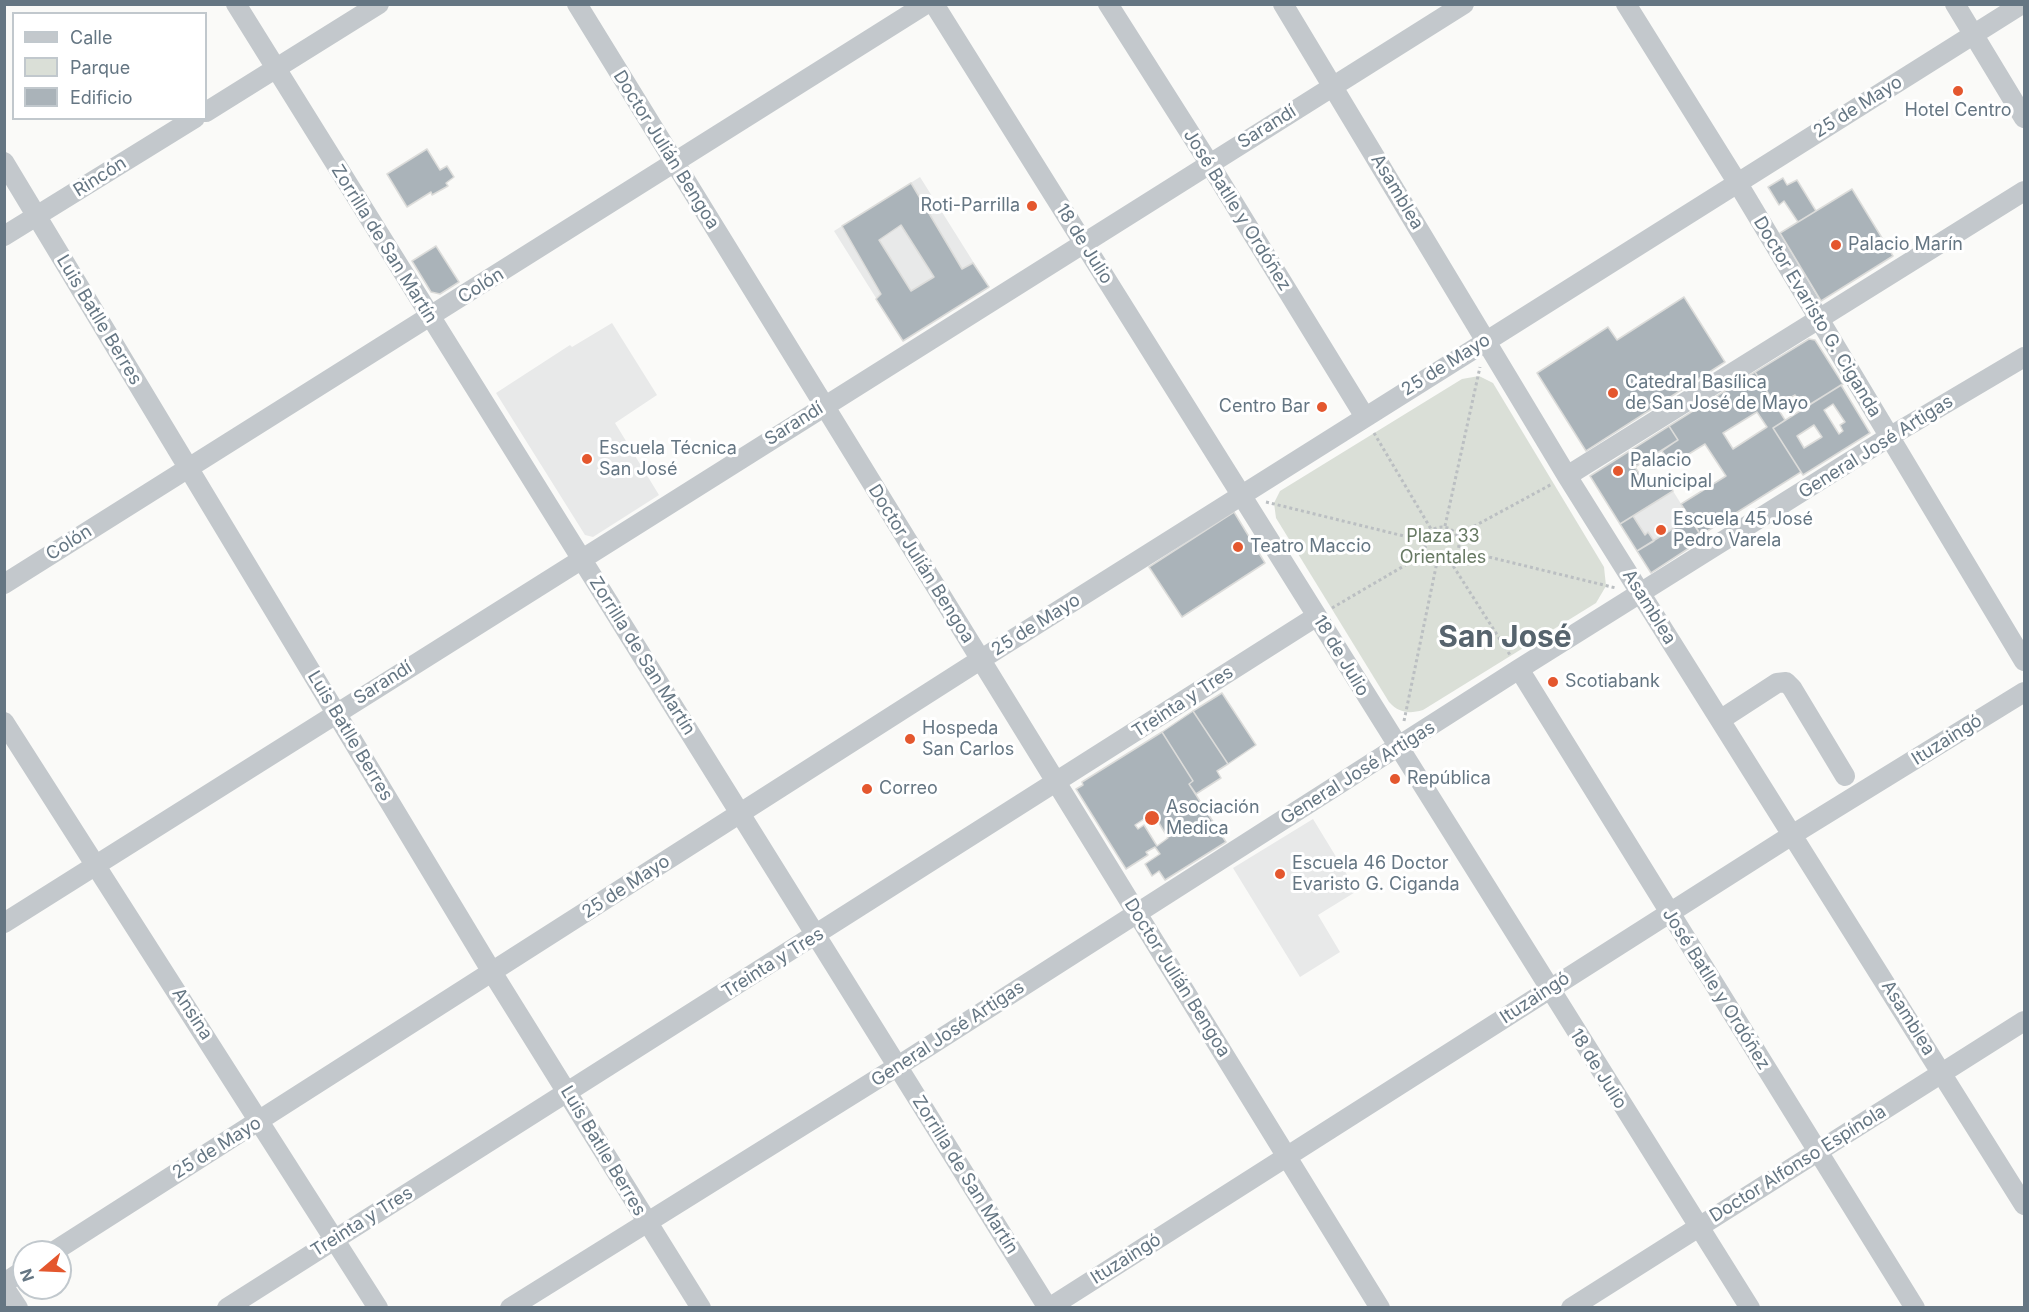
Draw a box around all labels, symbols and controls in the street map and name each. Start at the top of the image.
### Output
legend [12,12,207,120]
text: Calle [70,27,112,48]
text: Parque [70,57,130,78]
street label: Doctor Julián Bengoa [608,67,724,233]
street label: 25 de Mayo [1810,71,1906,143]
marker: Hotel Centro [1951,84,1965,98]
text: Edificio [70,87,133,108]
place label: Hotel Centro [1904,100,2012,122]
street label: Sarandí [1234,101,1300,153]
street label: José Batlle y Ordóñez [1179,125,1295,295]
street label: Asamblea [1366,150,1428,234]
street label: Rincón [70,152,130,202]
street label: Zorrilla de San Martín [326,161,442,327]
place label: Roti-Parrilla [920,195,1020,217]
marker: Roti-Parrilla [1025,199,1039,213]
street label: 18 de Julio [1051,200,1117,288]
street label: Doctor Evaristo G. Ciganda [1749,213,1885,421]
place label: Palacio Marín [1848,234,1963,256]
marker: Palacio Marín [1829,238,1843,252]
street label: Luis Batlle Berres [52,251,146,389]
street label: Colón [454,264,508,308]
street label: 25 de Mayo [1398,329,1494,401]
place label: Catedral Basílica de San José de Mayo [1625,372,1808,415]
marker: Catedral Basílica de San José de Mayo [1606,386,1620,400]
street label: General José Artigas [1795,391,1957,503]
place label: Centro Bar [1219,396,1310,418]
street label: Sarandí [761,398,827,450]
marker: Centro Bar [1315,400,1329,414]
place label: Escuela Técnica San José [599,438,737,480]
place label: Palacio Municipal [1630,450,1712,492]
marker: Escuela Técnica San José [580,452,594,466]
marker: Palacio Municipal [1611,464,1625,478]
street label: Doctor Julián Bengoa [863,481,979,647]
place label: Escuela 45 José Pedro Varela [1673,509,1813,552]
street label: Colón [42,521,96,565]
marker: Escuela 45 José Pedro Varela [1654,523,1668,537]
park label: Plaza 33 Orientales [1400,526,1486,568]
place label: Teatro Maccio [1250,536,1371,558]
marker: Teatro Maccio [1231,540,1245,554]
street label: Asamblea [1618,566,1680,648]
street label: Zorrilla de San Martín [584,573,700,739]
street label: 25 de Mayo [988,589,1084,661]
street label: 18 de Julio [1308,612,1374,700]
district label: San José [1438,620,1572,656]
street label: Sarandí [350,657,416,709]
street label: Treinta y Tres [1128,661,1238,743]
street label: Luis Batlle Berres [303,667,397,805]
place label: Scotiabank [1565,671,1660,693]
marker: Scotiabank [1546,675,1560,689]
street label: Ituzaingó [1908,710,1986,770]
street label: General José Artigas [1277,717,1439,829]
place label: Hospeda San Carlos [922,718,1014,760]
marker: Hospeda San Carlos [903,732,917,746]
place label: República [1407,768,1491,790]
marker: República [1388,772,1402,786]
place label: Correo [879,778,938,800]
marker: Correo [860,782,874,796]
place label: Asociación Medica [1166,797,1260,840]
marker: Asociación Medica [1143,809,1161,827]
street label: 25 de Mayo [578,851,674,923]
place label: Escuela 46 Doctor Evaristo G. Ciganda [1292,853,1460,896]
marker: Escuela 46 Doctor Evaristo G. Ciganda [1273,867,1287,881]
street label: Doctor Julián Bengoa [1119,895,1235,1061]
street label: José Batlle y Ordóñez [1658,904,1774,1074]
street label: Treinta y Tres [718,923,828,1003]
street label: Ituzaingó [1496,968,1574,1028]
street label: General José Artigas [868,977,1028,1091]
street label: Asamblea [1877,977,1939,1059]
street label: Ansina [167,984,217,1044]
street label: 18 de Julio [1565,1025,1631,1113]
street label: Luis Batlle Berres [556,1082,650,1220]
street label: Zorrilla de San Martín [907,1092,1023,1258]
street label: Doctor Alfonso Espínola [1706,1101,1890,1227]
street label: 25 de Mayo [169,1112,265,1184]
street label: Treinta y Tres [307,1182,417,1262]
street label: Ituzaingó [1087,1229,1165,1289]
north arrow [12,1240,72,1300]
text: N [15,1266,38,1284]

